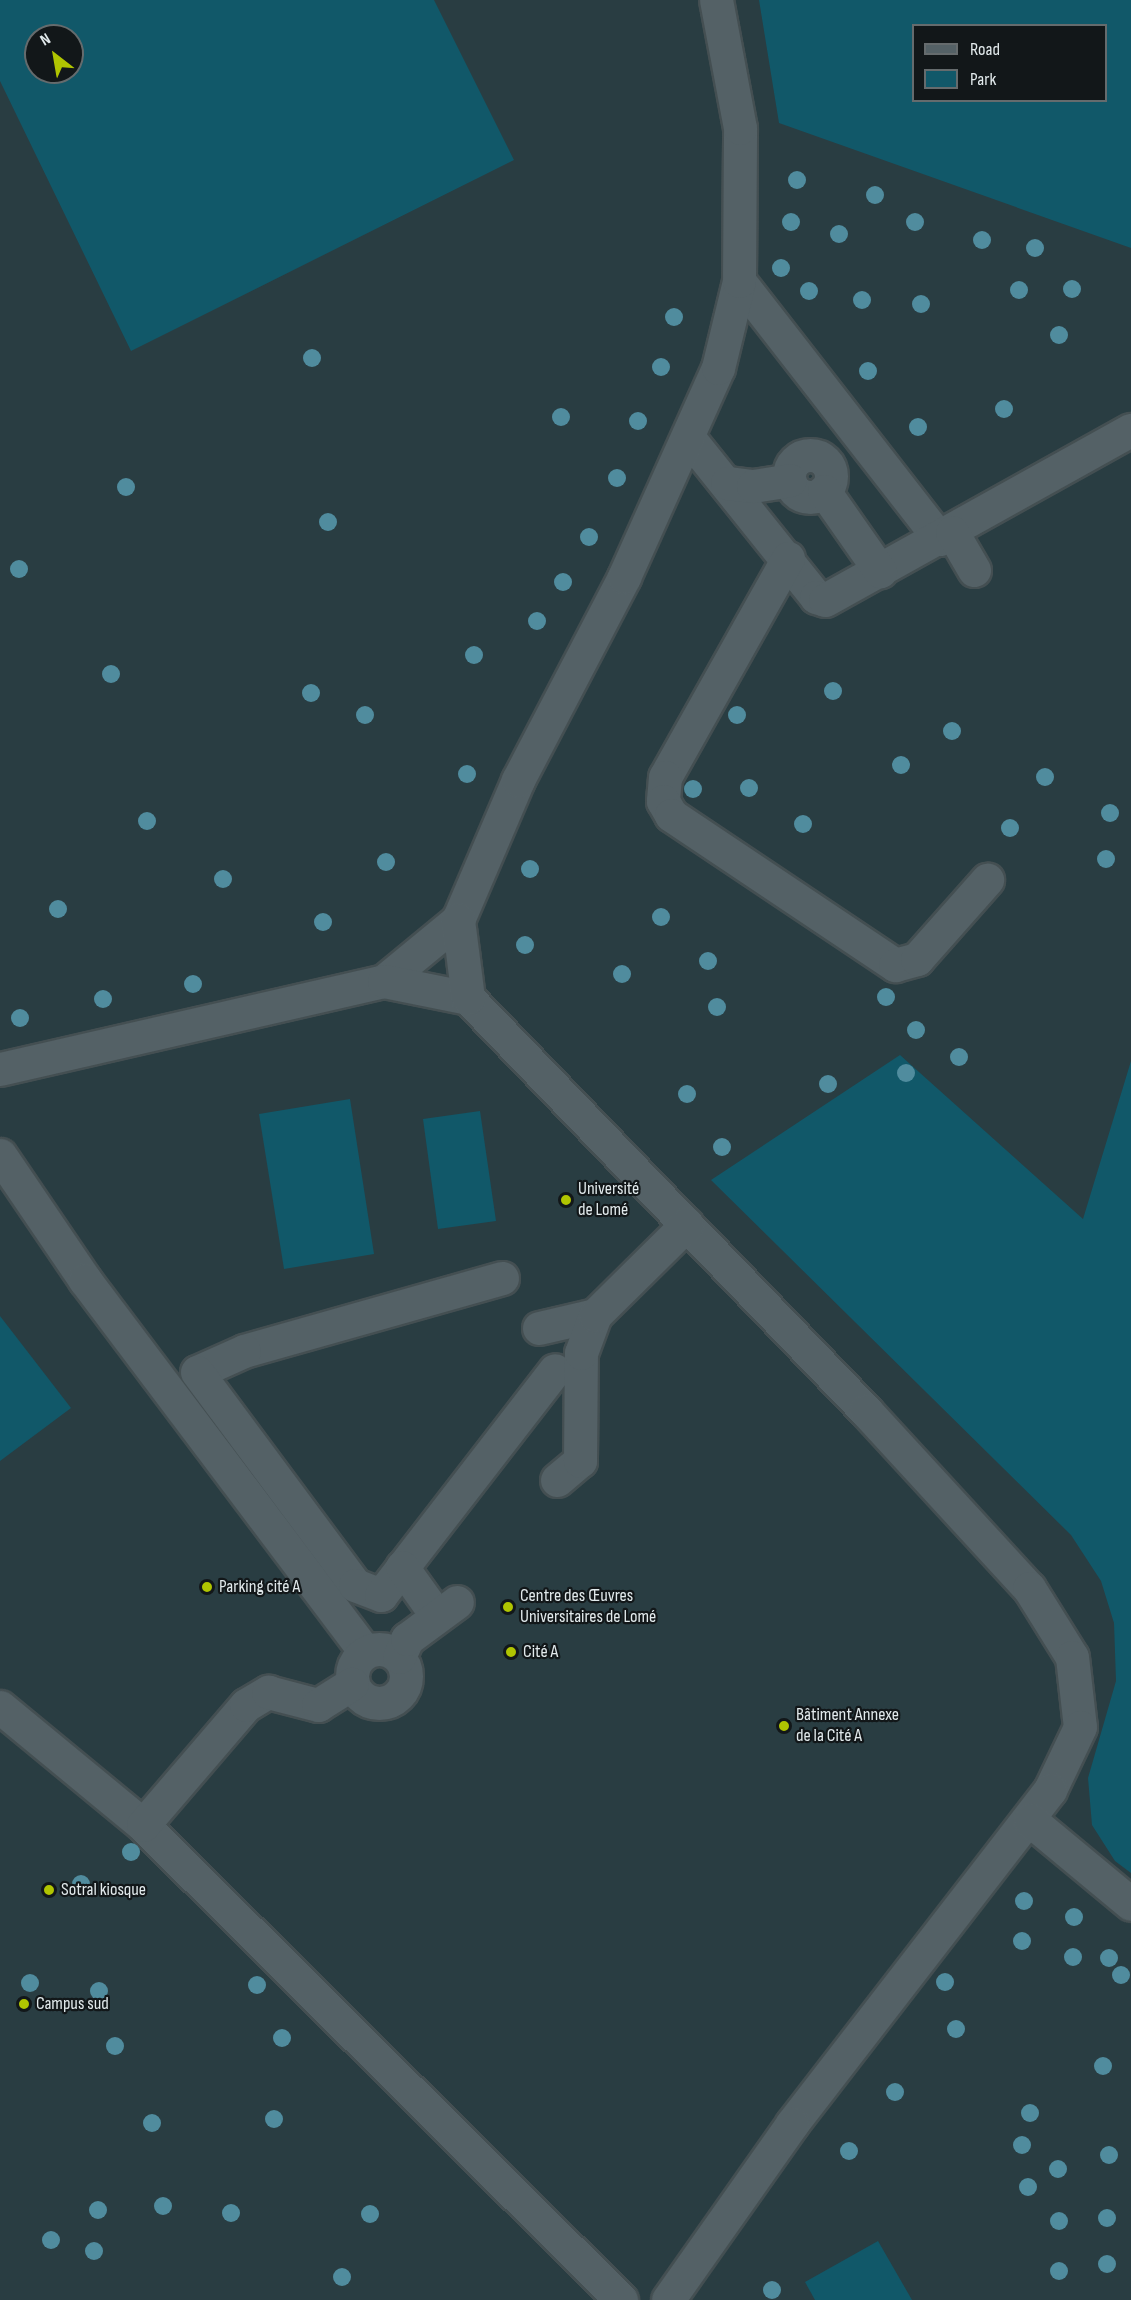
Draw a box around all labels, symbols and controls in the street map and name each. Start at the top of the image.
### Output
north arrow [24,24,84,84]
legend [912,24,1107,102]
text: N [37,30,54,50]
text: Road [970,39,1000,60]
text: Park [970,69,996,90]
place label: Université de Lomé [578,1179,639,1222]
marker: Université de Lomé [559,1193,573,1207]
place label: Parking cité A [219,1576,300,1598]
marker: Parking cité A [200,1580,214,1594]
place label: Centre des Œuvres Universitaires de Lomé [520,1586,656,1628]
marker: Centre des Œuvres Universitaires de Lomé [501,1600,515,1614]
place label: Cité A [523,1641,558,1663]
marker: Cité A [504,1645,518,1659]
place label: Bâtiment Annexe de la Cité A [796,1705,899,1748]
marker: Bâtiment Annexe de la Cité A [777,1719,791,1733]
place label: Sotral kiosque [61,1879,146,1901]
marker: Sotral kiosque [42,1883,56,1897]
place label: Campus sud [36,1993,109,2015]
marker: Campus sud [17,1997,31,2011]

